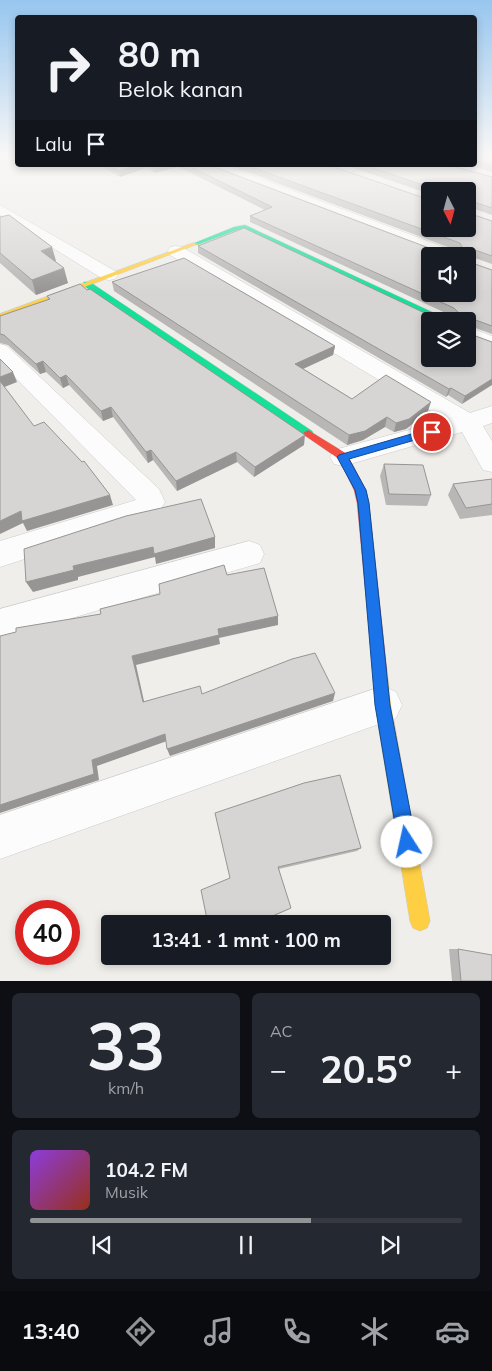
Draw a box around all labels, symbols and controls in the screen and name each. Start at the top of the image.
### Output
text: 80 m [118,32,201,76]
icon: right [35,35,100,100]
text: Belok kanan [118,75,243,103]
icon: arrive [82,130,110,158]
text: Lalu [35,132,72,156]
north arrow [421,182,476,238]
map controls [421,182,476,367]
button: sound [421,247,476,302]
button: layers [421,312,476,367]
pin [411,411,453,453]
icon: arrive [418,418,446,446]
position arrow [380,815,432,867]
speed limit sign: 40 [15,900,80,965]
text: 13:41 · 1 mnt · 100 m [151,928,341,952]
text: 33 [87,1005,165,1086]
text: AC [270,1021,293,1041]
text: 20.5° [320,1045,412,1093]
text: − [270,1052,287,1087]
text: + [445,1052,462,1087]
text: km/h [108,1078,144,1098]
text: 104.2 FM [105,1158,188,1182]
text: Musik [105,1182,148,1202]
icon: previous [88,1231,116,1259]
icon: pause [232,1231,260,1259]
icon: next [376,1231,404,1259]
icon: directions [123,1314,158,1349]
icon: music [201,1314,236,1349]
icon: phone [279,1314,314,1349]
icon: climate [357,1314,392,1349]
icon: car [435,1314,470,1349]
text: 13:40 [22,1317,80,1345]

